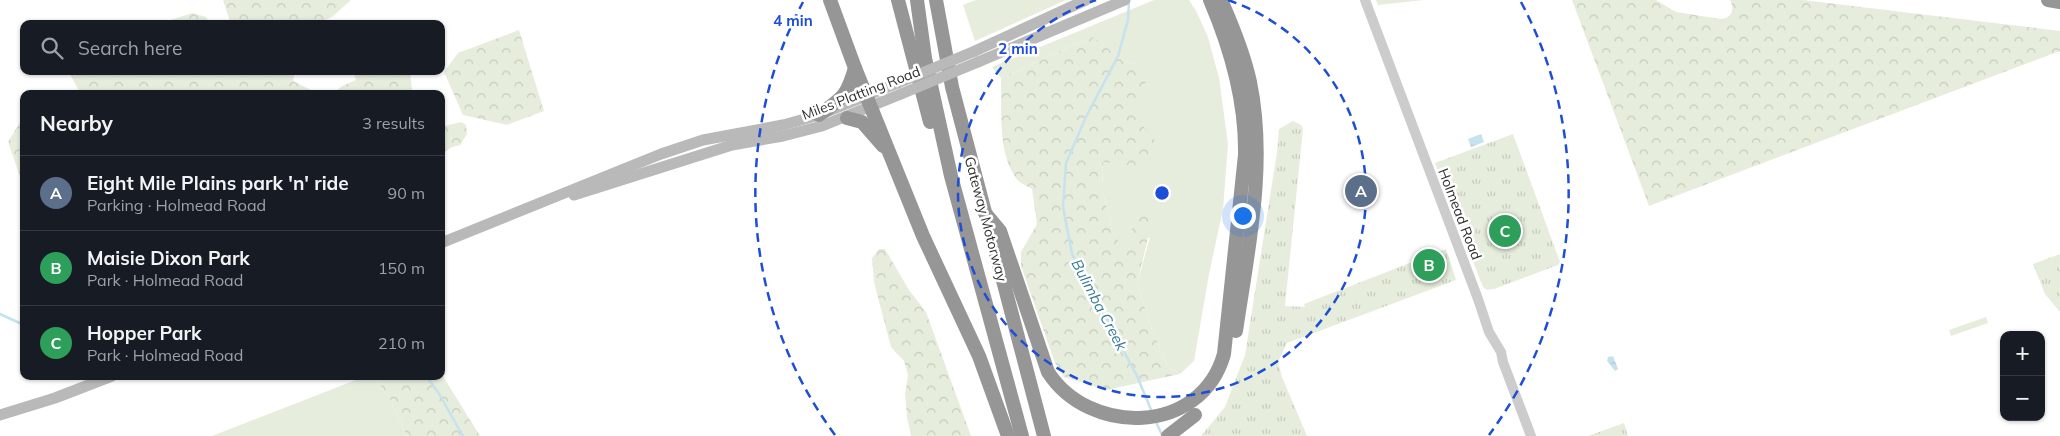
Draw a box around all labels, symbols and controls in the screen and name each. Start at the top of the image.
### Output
text: 4 min [773,11,813,30]
search box [20,20,445,75]
icon: search [38,34,66,62]
text: Search here [78,36,182,60]
text: 2 min [998,39,1038,58]
street label: Miles Platting Road [799,62,923,124]
text: Nearby [40,110,113,136]
text: 3 results [362,113,425,133]
street label: Gateway Motorway [961,155,1011,284]
street label: Holmead Road [1434,166,1486,262]
text: Eight Mile Plains park 'n' ride [87,171,349,195]
pin: A [1345,172,1377,210]
text: A [50,183,62,203]
text: 90 m [388,183,425,203]
centre of rings [1153,184,1171,202]
text: Parking · Holmead Road [87,195,266,215]
your location [1230,203,1256,229]
pin: C [1489,212,1521,250]
text: Maisie Dixon Park [87,246,250,270]
pin: B [1413,246,1445,284]
water label: Bulimba Creek [1067,256,1132,355]
text: B [50,258,62,278]
text: 150 m [378,258,425,278]
text: Park · Holmead Road [87,270,243,290]
text: Hopper Park [87,321,202,345]
map controls [2000,331,2045,421]
button: + [2000,331,2045,376]
text: C [51,333,61,353]
text: 210 m [378,333,425,353]
text: Park · Holmead Road [87,345,243,365]
button: − [2000,376,2045,421]

